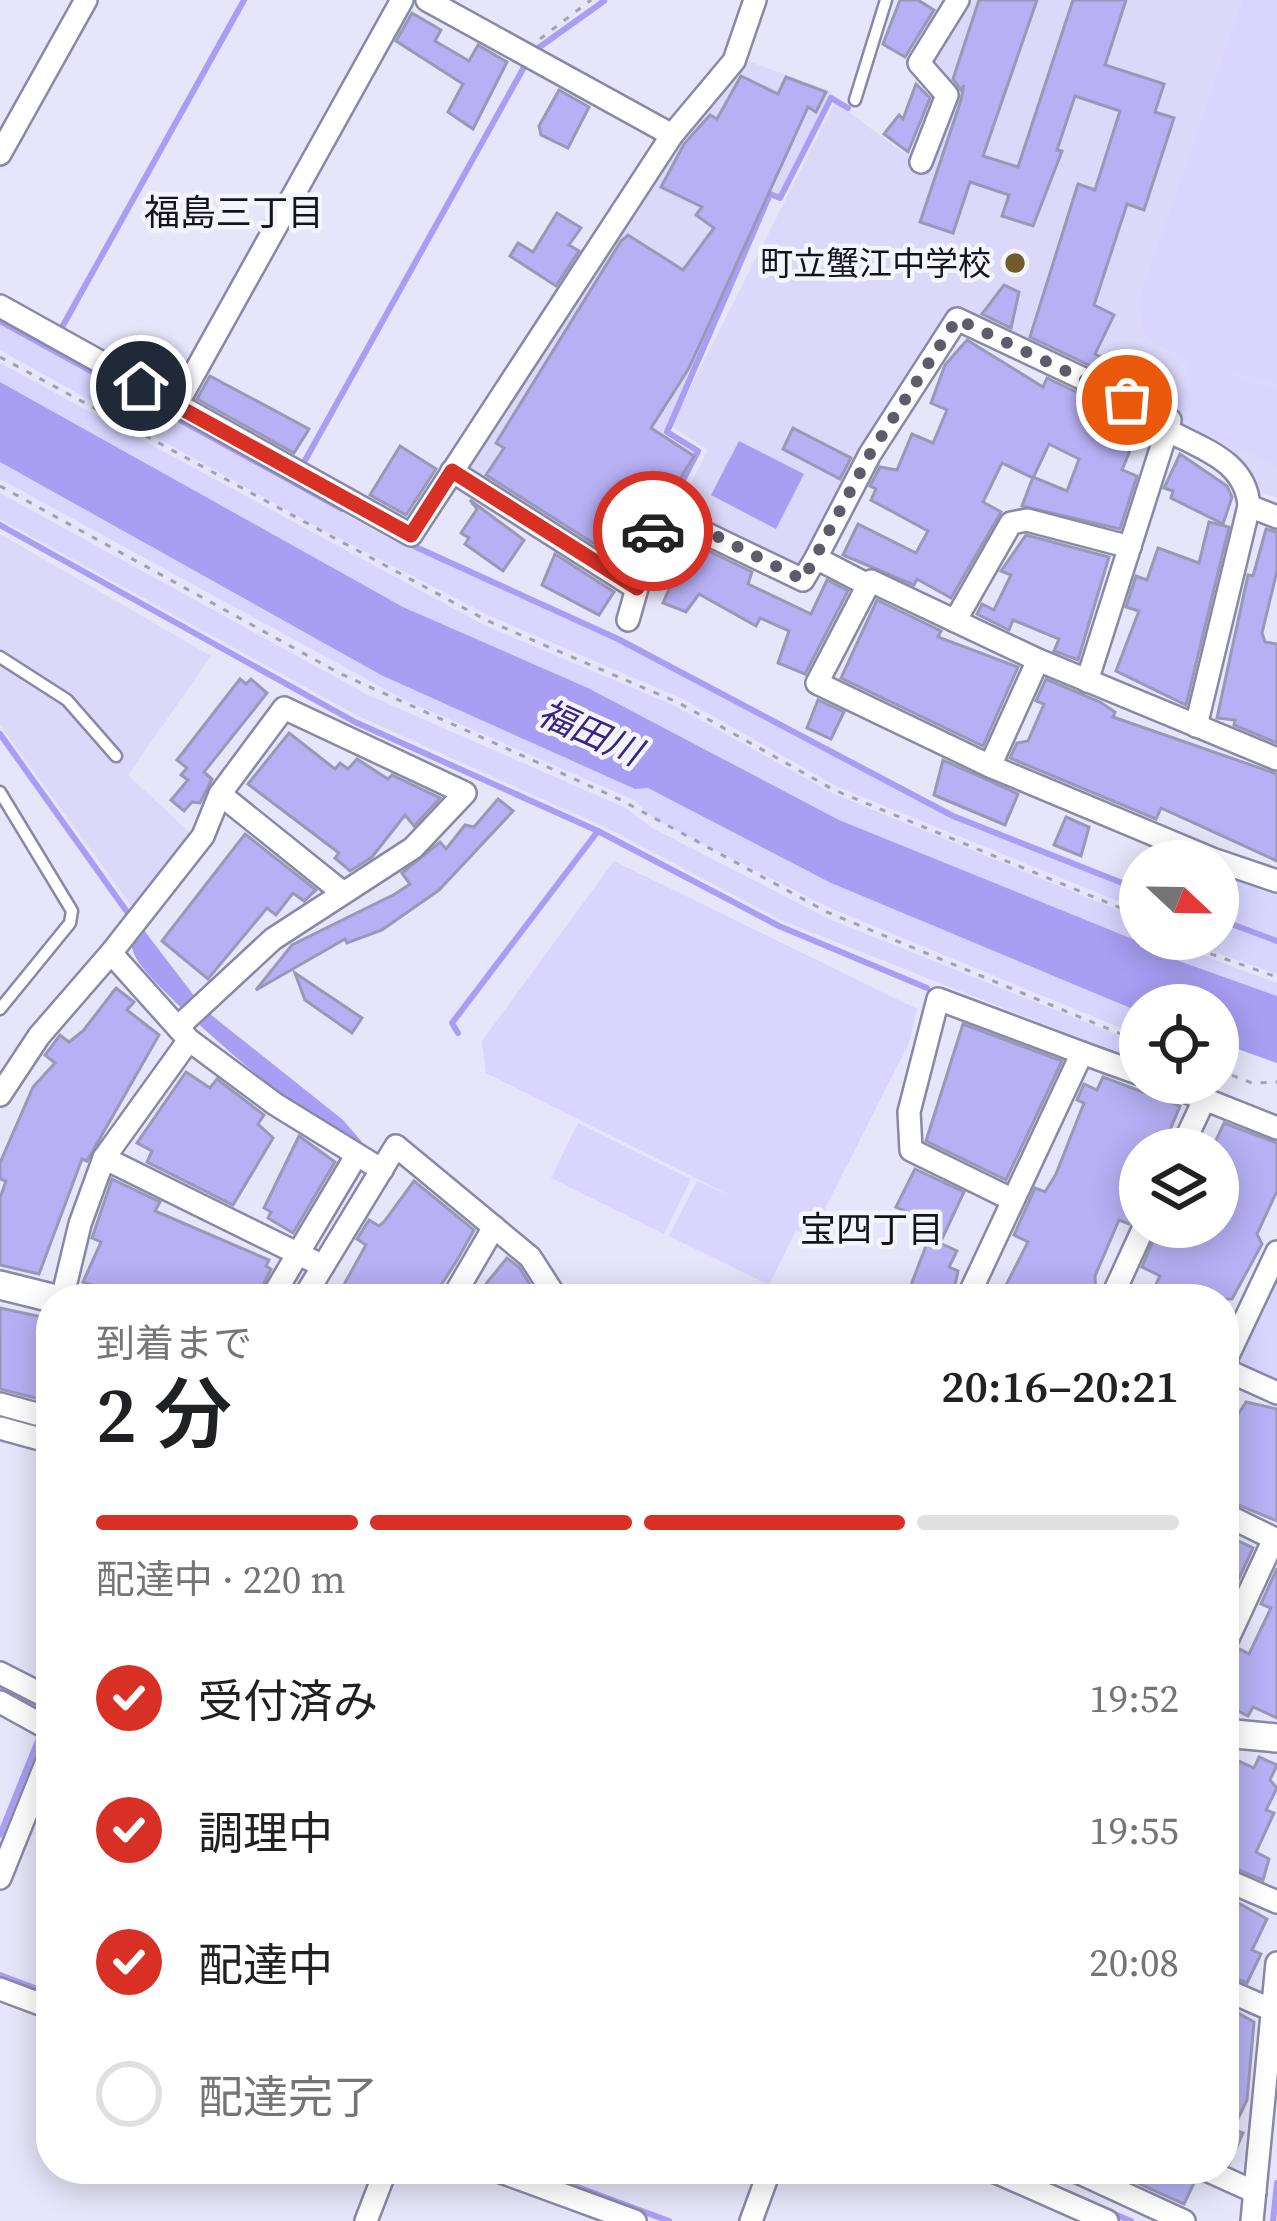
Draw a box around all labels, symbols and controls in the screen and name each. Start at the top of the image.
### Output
district label: 福島三丁目 [144,188,324,237]
place label: 町立蟹江中学校 [760,241,991,286]
marker: 町立蟹江中学校 [1002,250,1028,276]
pin [90,335,192,437]
pin [1076,349,1178,451]
icon: home [108,353,174,419]
icon: bag [1094,367,1160,433]
courier [593,471,713,591]
icon: car [620,498,686,564]
water label: 福田川 [530,688,653,778]
north arrow [1119,840,1239,960]
map controls [1119,840,1239,1248]
button: locate [1119,984,1239,1104]
button: layers [1119,1128,1239,1248]
district label: 宝四丁目 [800,1205,944,1254]
text: 到着まで [96,1317,252,1370]
text: 20:16–20:21 [941,1355,1179,1417]
text: 2 分 [96,1361,232,1468]
text: 配達中 · 220 m [96,1553,346,1606]
icon: check [96,1665,162,1731]
text: 受付済み [198,1670,378,1732]
text: 19:52 [1089,1672,1179,1725]
icon: check [96,1797,162,1863]
text: 調理中 [198,1802,333,1864]
text: 19:55 [1089,1804,1179,1857]
icon: check [96,1929,162,1995]
text: 配達中 [198,1934,333,1996]
text: 20:08 [1089,1936,1179,1989]
text: 配達完了 [198,2066,378,2128]

